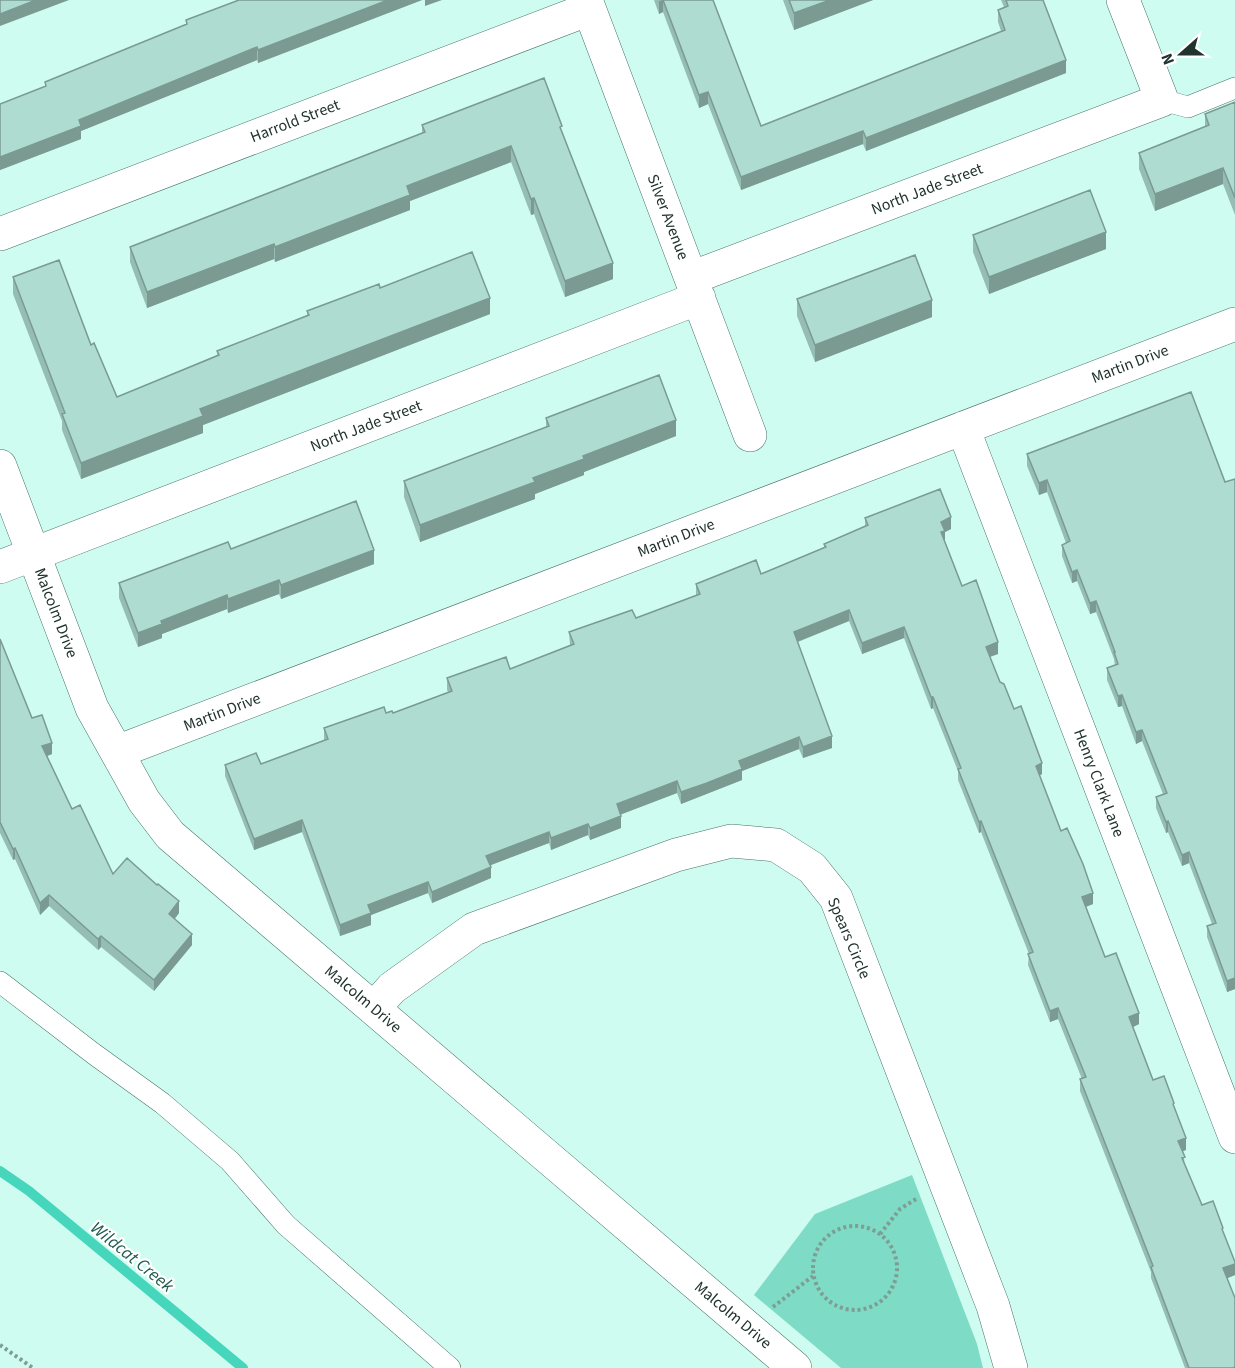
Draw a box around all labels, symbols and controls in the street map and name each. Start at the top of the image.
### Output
north arrow [1151,24,1211,84]
text: N [1156,50,1180,68]
street label: Harrold Street [247,94,344,148]
street label: North Jade Street [868,157,986,220]
street label: Silver Avenue [642,171,694,263]
street label: Martin Drive [1088,339,1172,389]
street label: North Jade Street [307,394,425,457]
street label: Martin Drive [634,513,718,563]
street label: Malcolm Drive [29,565,83,661]
street label: Martin Drive [180,687,264,737]
street label: Henry Clark Lane [1068,726,1130,840]
street label: Spears Circle [822,894,876,982]
street label: Malcolm Drive [320,960,406,1038]
water label: Wildcat Creek [85,1216,179,1299]
street label: Malcolm Drive [690,1276,776,1354]

